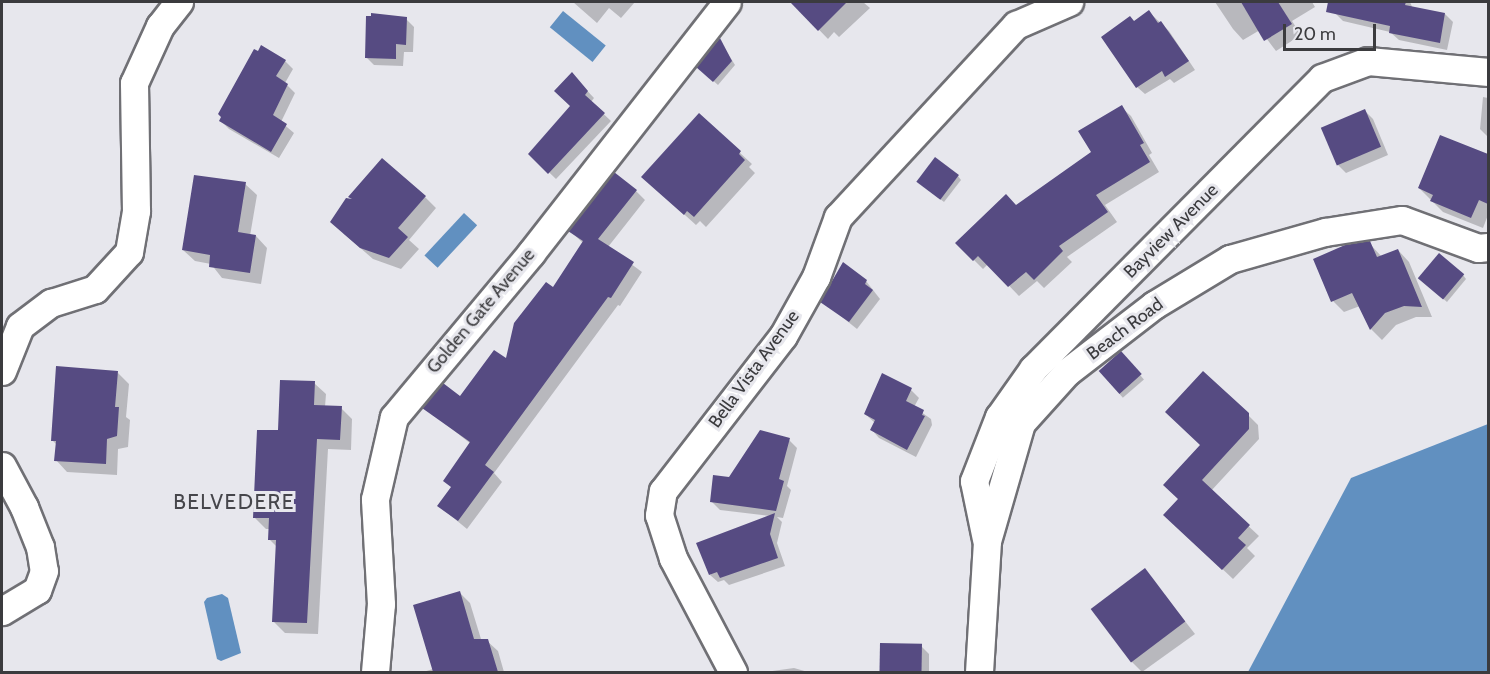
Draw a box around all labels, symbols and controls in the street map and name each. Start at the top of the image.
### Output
scale bar [1286,12,1379,50]
text: 20 m [1294,23,1336,45]
street label: Bayview Avenue [1119,179,1223,283]
street label: Golden Gate Avenue [423,244,539,378]
street label: Beach Road [1083,293,1167,365]
street label: Bella Vista Avenue [704,306,804,432]
district label: BELVEDERE [173,489,295,515]

